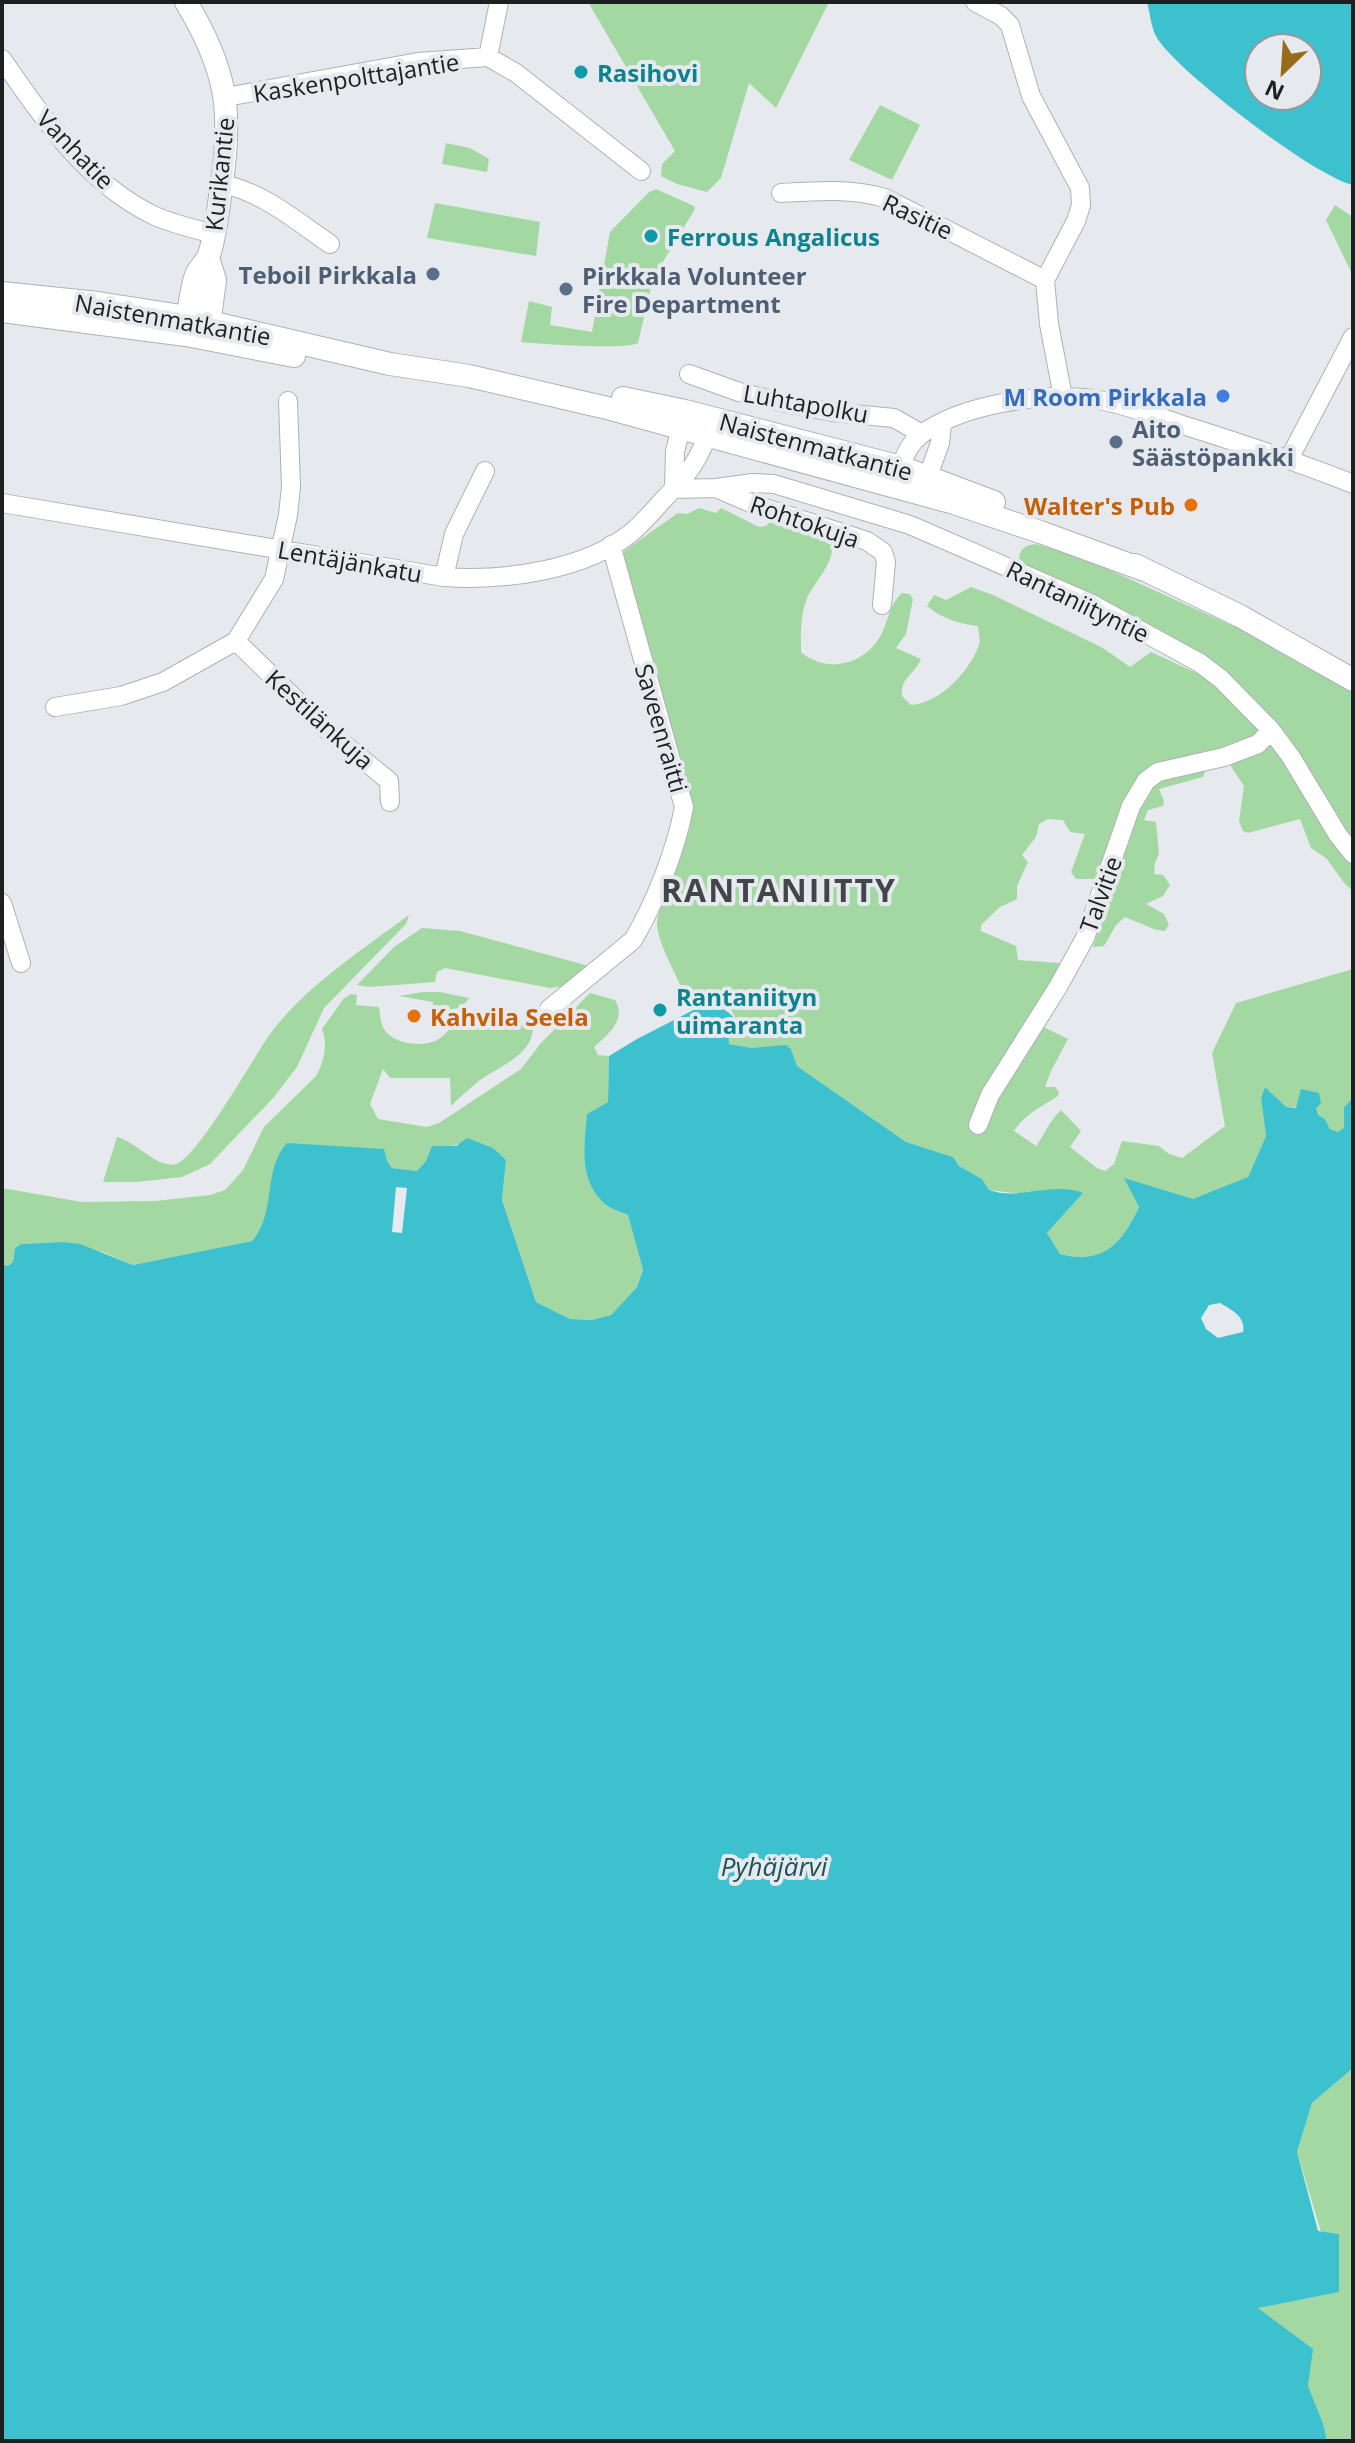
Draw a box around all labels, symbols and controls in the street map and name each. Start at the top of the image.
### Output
north arrow [1243,32,1323,112]
street label: Kaskenpolttajantie [251,44,461,110]
place label: Rasihovi [597,56,698,89]
marker: Rasihovi [572,63,590,81]
text: N [1260,74,1289,108]
street label: Vanhatie [30,102,122,196]
street label: Kurikantie [197,116,241,232]
street label: Rasitie [878,185,958,247]
place label: Ferrous Angalicus [667,220,880,253]
marker: Ferrous Angalicus [642,227,660,245]
place label: Teboil Pirkkala [239,258,417,291]
place label: Pirkkala Volunteer Fire Department [582,259,807,320]
marker: Teboil Pirkkala [424,265,442,283]
marker: Pirkkala Volunteer Fire Department [557,280,575,298]
street label: Naistenmatkantie [72,286,274,352]
street label: Luhtapolku [741,376,871,430]
place label: M Room Pirkkala [1003,380,1207,413]
marker: M Room Pirkkala [1214,387,1232,405]
street label: Naistenmatkantie [716,404,916,488]
place label: Aito Säästöpankki [1132,412,1294,473]
marker: Aito Säästöpankki [1107,433,1125,451]
street label: Rohtokuja [746,487,864,555]
place label: Walter's Pub [1024,489,1175,522]
marker: Walter's Pub [1182,496,1200,514]
street label: Lentäjänkatu [275,532,425,590]
street label: Rantaniityntie [1001,552,1155,650]
street label: Saveenraitti [628,660,696,796]
street label: Kestilänkuja [259,662,381,776]
street label: Talvitie [1071,851,1129,937]
district label: RANTANIITTY [661,868,897,911]
place label: Rantaniityn uimaranta [676,980,817,1041]
place label: Kahvila Seela [430,1000,589,1033]
marker: Rantaniityn uimaranta [651,1001,669,1019]
marker: Kahvila Seela [405,1007,423,1025]
water label: Pyhäjärvi [721,1848,828,1884]

